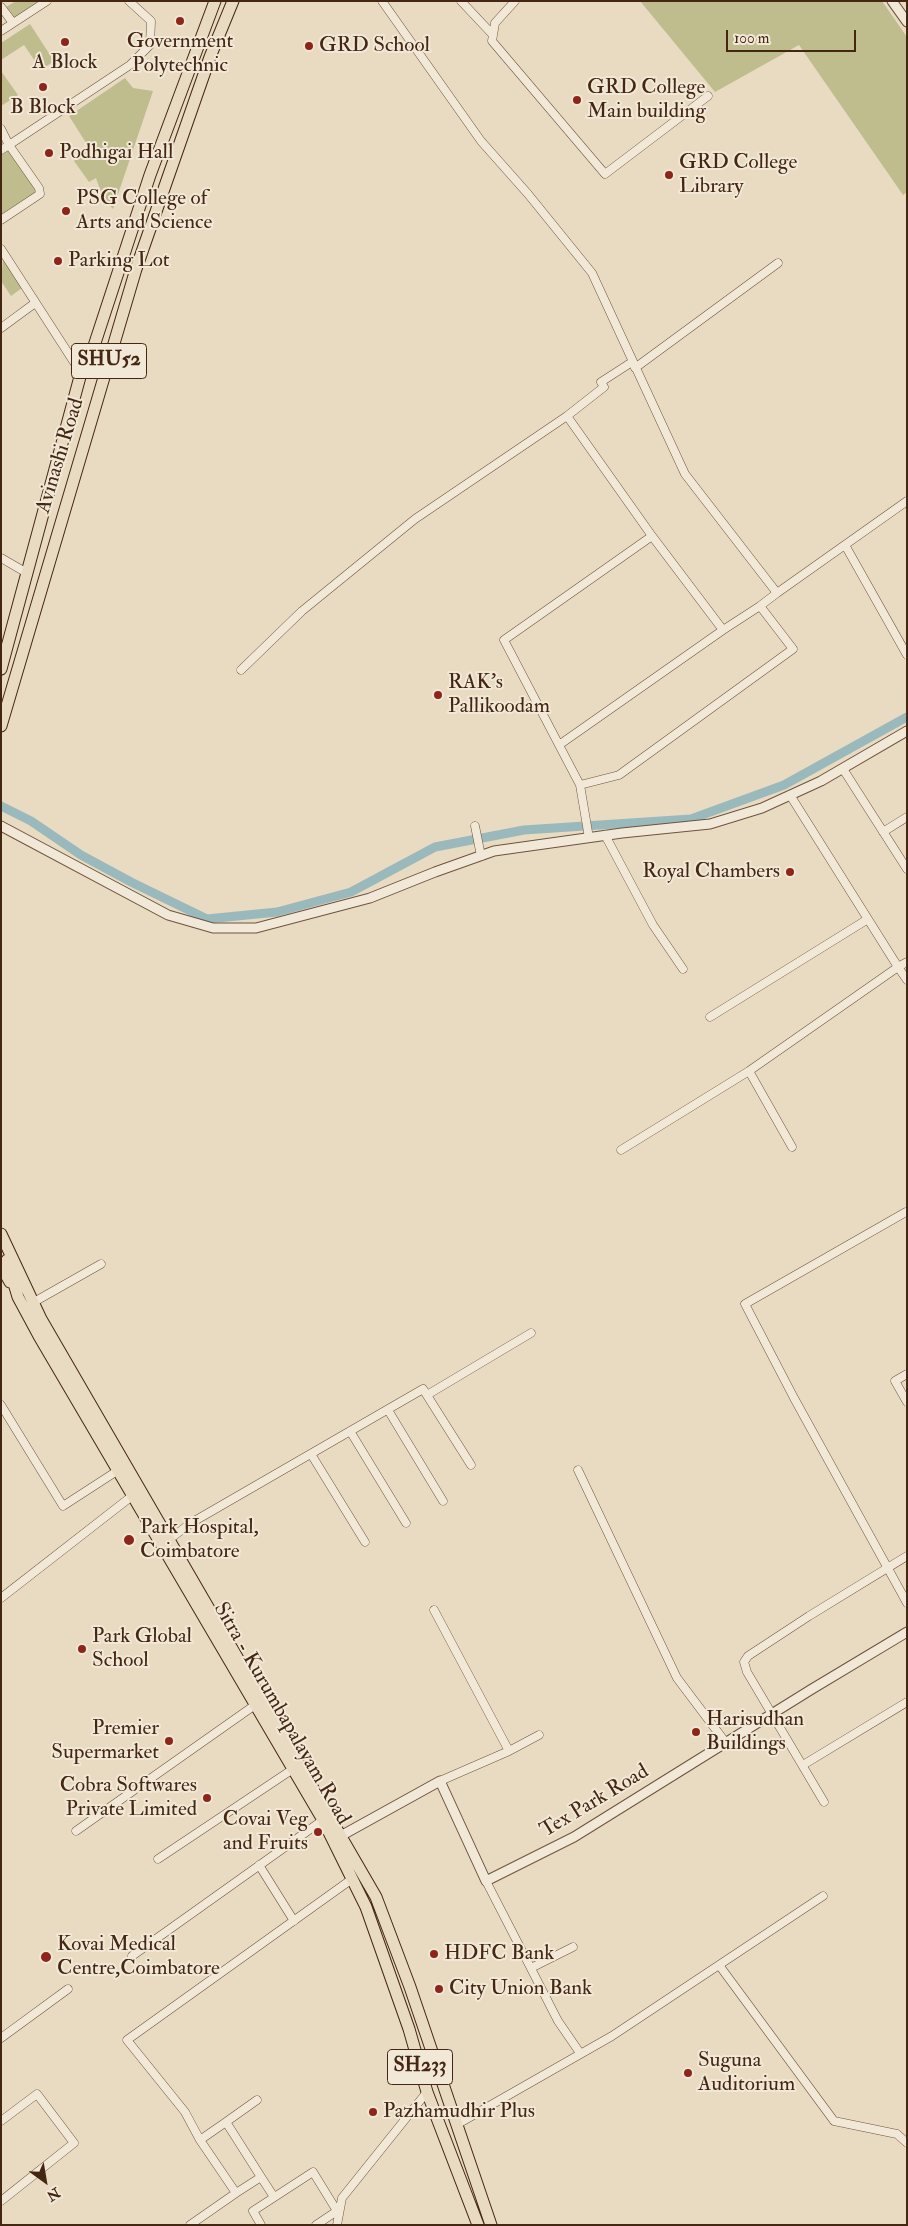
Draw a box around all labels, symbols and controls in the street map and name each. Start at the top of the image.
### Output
marker: Government Polytechnic [174,15,186,27]
scale bar [728,20,858,52]
place label: Government Polytechnic [127,29,233,79]
text: 100 m [734,29,769,48]
place label: GRD School [319,33,430,59]
marker: A Block [59,36,71,48]
marker: GRD School [303,40,315,52]
place label: A Block [32,50,98,76]
place label: GRD College Main building [587,75,706,125]
marker: B Block [37,81,49,93]
marker: GRD College Main building [571,94,583,106]
place label: B Block [10,95,76,121]
place label: Podhigai Hall [59,140,173,166]
marker: Podhigai Hall [43,147,55,159]
place label: GRD College Library [679,150,797,200]
marker: GRD College Library [663,169,675,181]
place label: PSG College of Arts and Science [76,186,212,236]
marker: PSG College of Arts and Science [60,205,72,217]
place label: Parking Lot [68,248,170,274]
marker: Parking Lot [52,255,64,267]
road number: SHU52 [72,344,146,378]
street label: Avinashi Road [32,395,90,517]
place label: RAK's Pallikoodam [448,670,550,720]
marker: RAK's Pallikoodam [432,689,444,701]
place label: Royal Chambers [642,859,780,885]
marker: Royal Chambers [784,866,796,878]
place label: Park Hospital, Coimbatore [140,1515,259,1565]
marker: Park Hospital, Coimbatore [122,1533,136,1547]
street label: Sitra - Kurumbapalayam Road [207,1598,355,1830]
place label: Park Global School [92,1624,192,1674]
marker: Park Global School [76,1643,88,1655]
place label: Harisudhan Buildings [706,1707,804,1757]
place label: Premier Supermarket [51,1716,159,1766]
marker: Harisudhan Buildings [690,1726,702,1738]
marker: Premier Supermarket [163,1735,175,1747]
street label: Tex Park Road [536,1760,654,1844]
place label: Cobra Softwares Private Limited [60,1773,197,1823]
marker: Cobra Softwares Private Limited [201,1792,213,1804]
place label: Covai Veg and Fruits [223,1807,308,1857]
marker: Covai Veg and Fruits [312,1826,324,1838]
place label: Kovai Medical Centre,Coimbatore [57,1932,220,1982]
place label: HDFC Bank [444,1941,554,1967]
marker: HDFC Bank [428,1948,440,1960]
marker: Kovai Medical Centre,Coimbatore [39,1950,53,1964]
place label: City Union Bank [449,1976,592,2002]
marker: City Union Bank [433,1983,445,1995]
place label: Suguna Auditorium [698,2048,795,2098]
road number: SH233 [388,2050,452,2084]
marker: Suguna Auditorium [682,2067,694,2079]
place label: Pazhamudhir Plus [383,2099,535,2125]
marker: Pazhamudhir Plus [367,2106,379,2118]
north arrow [20,2156,70,2206]
text: N [43,2184,63,2205]

